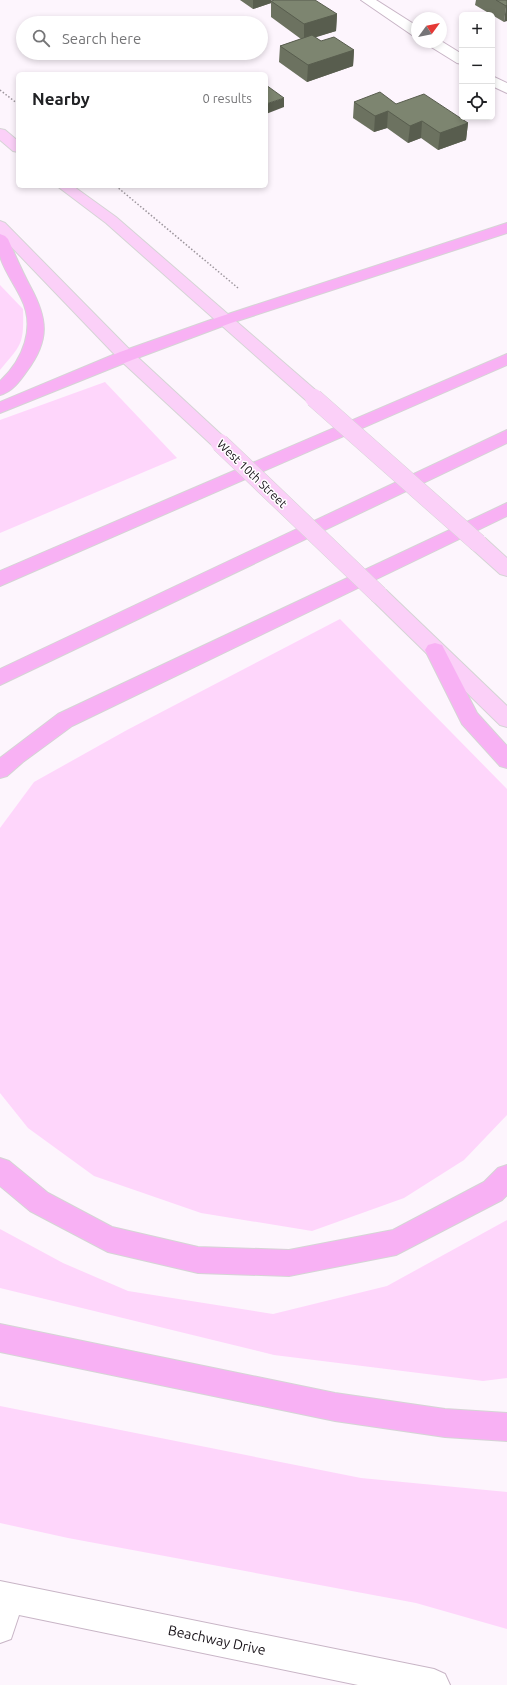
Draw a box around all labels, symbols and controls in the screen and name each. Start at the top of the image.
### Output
north arrow [411,12,447,48]
map controls [459,12,495,120]
button: + [459,12,495,48]
search box [16,16,268,60]
icon: search [30,27,52,49]
text: Search here [62,30,141,47]
button: − [459,48,495,84]
button: locate [459,84,495,120]
text: Nearby [32,89,90,108]
text: 0 results [202,91,252,105]
street label: West 10th Street [215,437,290,510]
street label: Beachway Drive [167,1622,267,1658]

